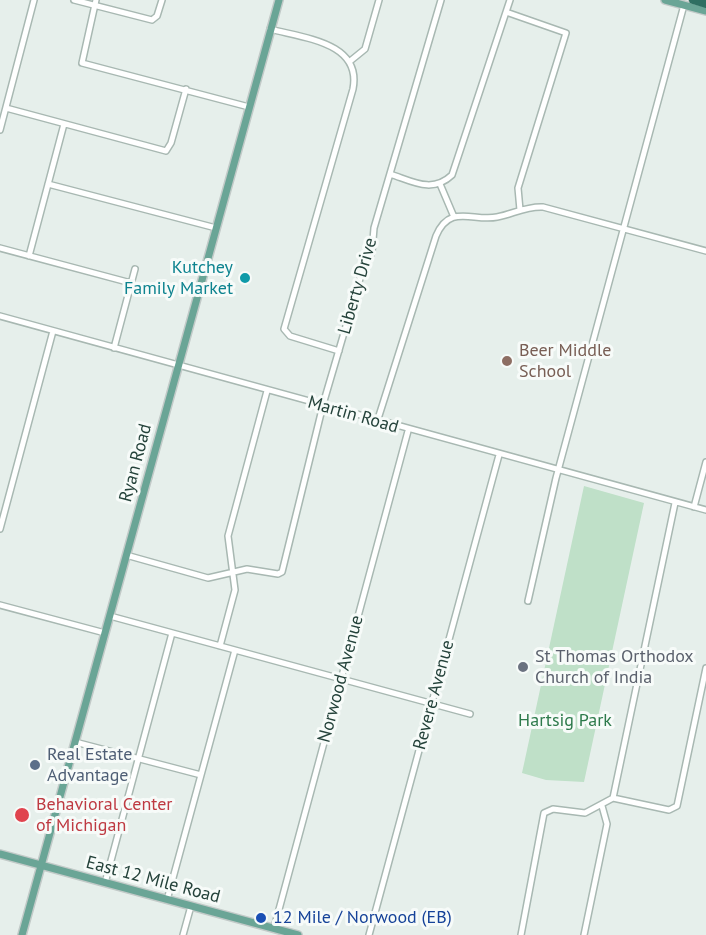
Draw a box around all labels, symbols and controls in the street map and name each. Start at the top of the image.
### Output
street label: Liberty Drive [334,235,382,337]
place label: Kutchey Family Market [124,257,233,300]
marker: Kutchey Family Market [238,271,252,285]
place label: Beer Middle School [519,340,611,382]
marker: Beer Middle School [500,354,514,368]
street label: Martin Road [305,392,401,438]
street label: Ryan Road [115,421,157,505]
street label: Norwood Avenue [314,613,368,745]
street label: Revere Avenue [409,638,459,752]
place label: St Thomas Orthodox Church of India [535,646,694,688]
marker: St Thomas Orthodox Church of India [516,660,530,674]
park label: Hartsig Park [518,710,612,732]
place label: Real Estate Advantage [47,744,132,786]
marker: Real Estate Advantage [28,758,42,772]
place label: Behavioral Center of Michigan [36,794,172,836]
marker: Behavioral Center of Michigan [13,806,31,824]
street label: East 12 Mile Road [84,852,222,908]
place label: 12 Mile / Norwood (EB) [273,907,452,929]
marker: 12 Mile / Norwood (EB) [254,911,268,925]

